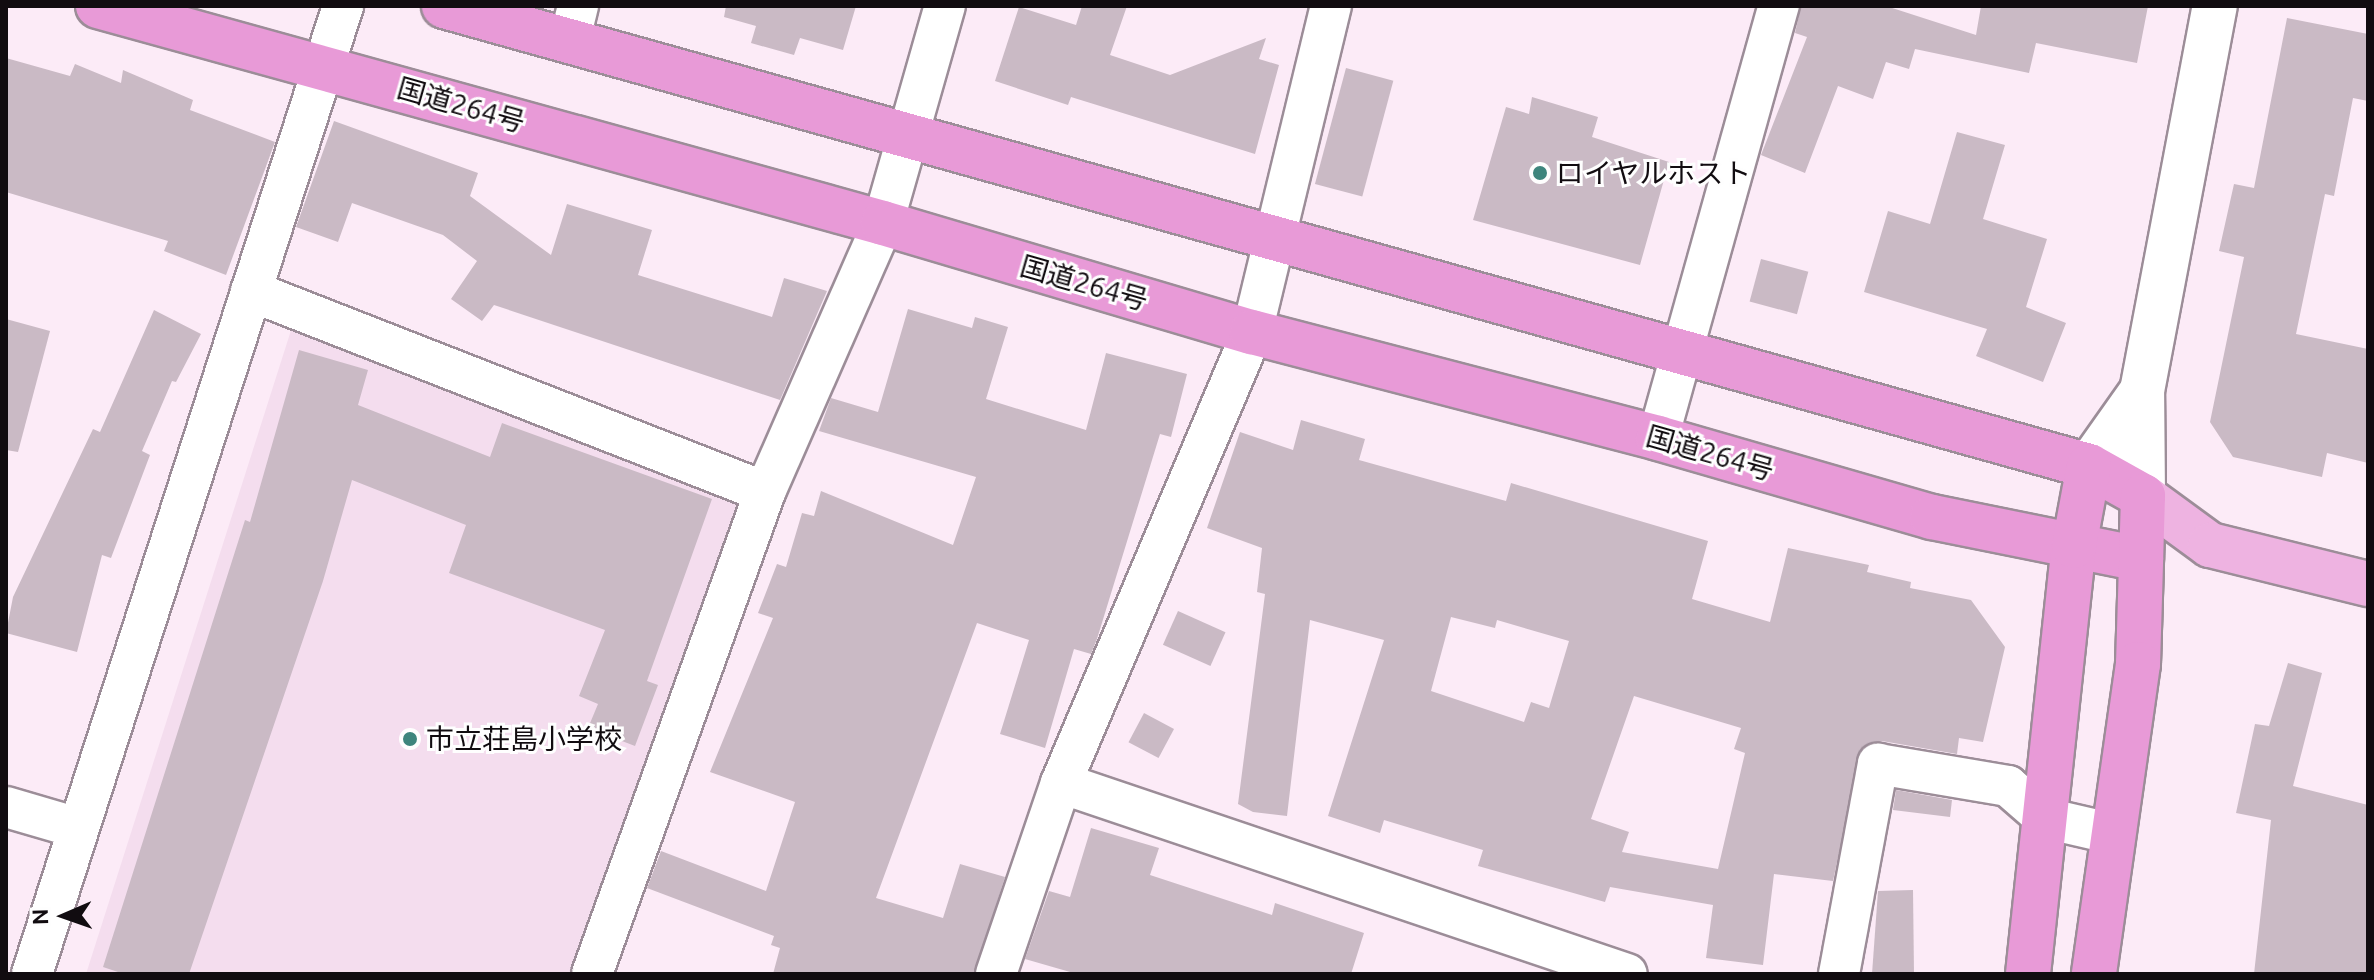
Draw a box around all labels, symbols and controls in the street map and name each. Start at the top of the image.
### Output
street label: 国道264号 [393,71,529,139]
place label: ロイヤルホスト [1556,156,1752,190]
marker: ロイヤルホスト [1531,164,1549,182]
street label: 国道264号 [1016,249,1152,317]
street label: 国道264号 [1642,419,1778,487]
place label: 市立荘島小学校 [426,722,622,756]
marker: 市立荘島小学校 [401,730,419,748]
north arrow [24,876,104,956]
text: N [27,908,52,926]

